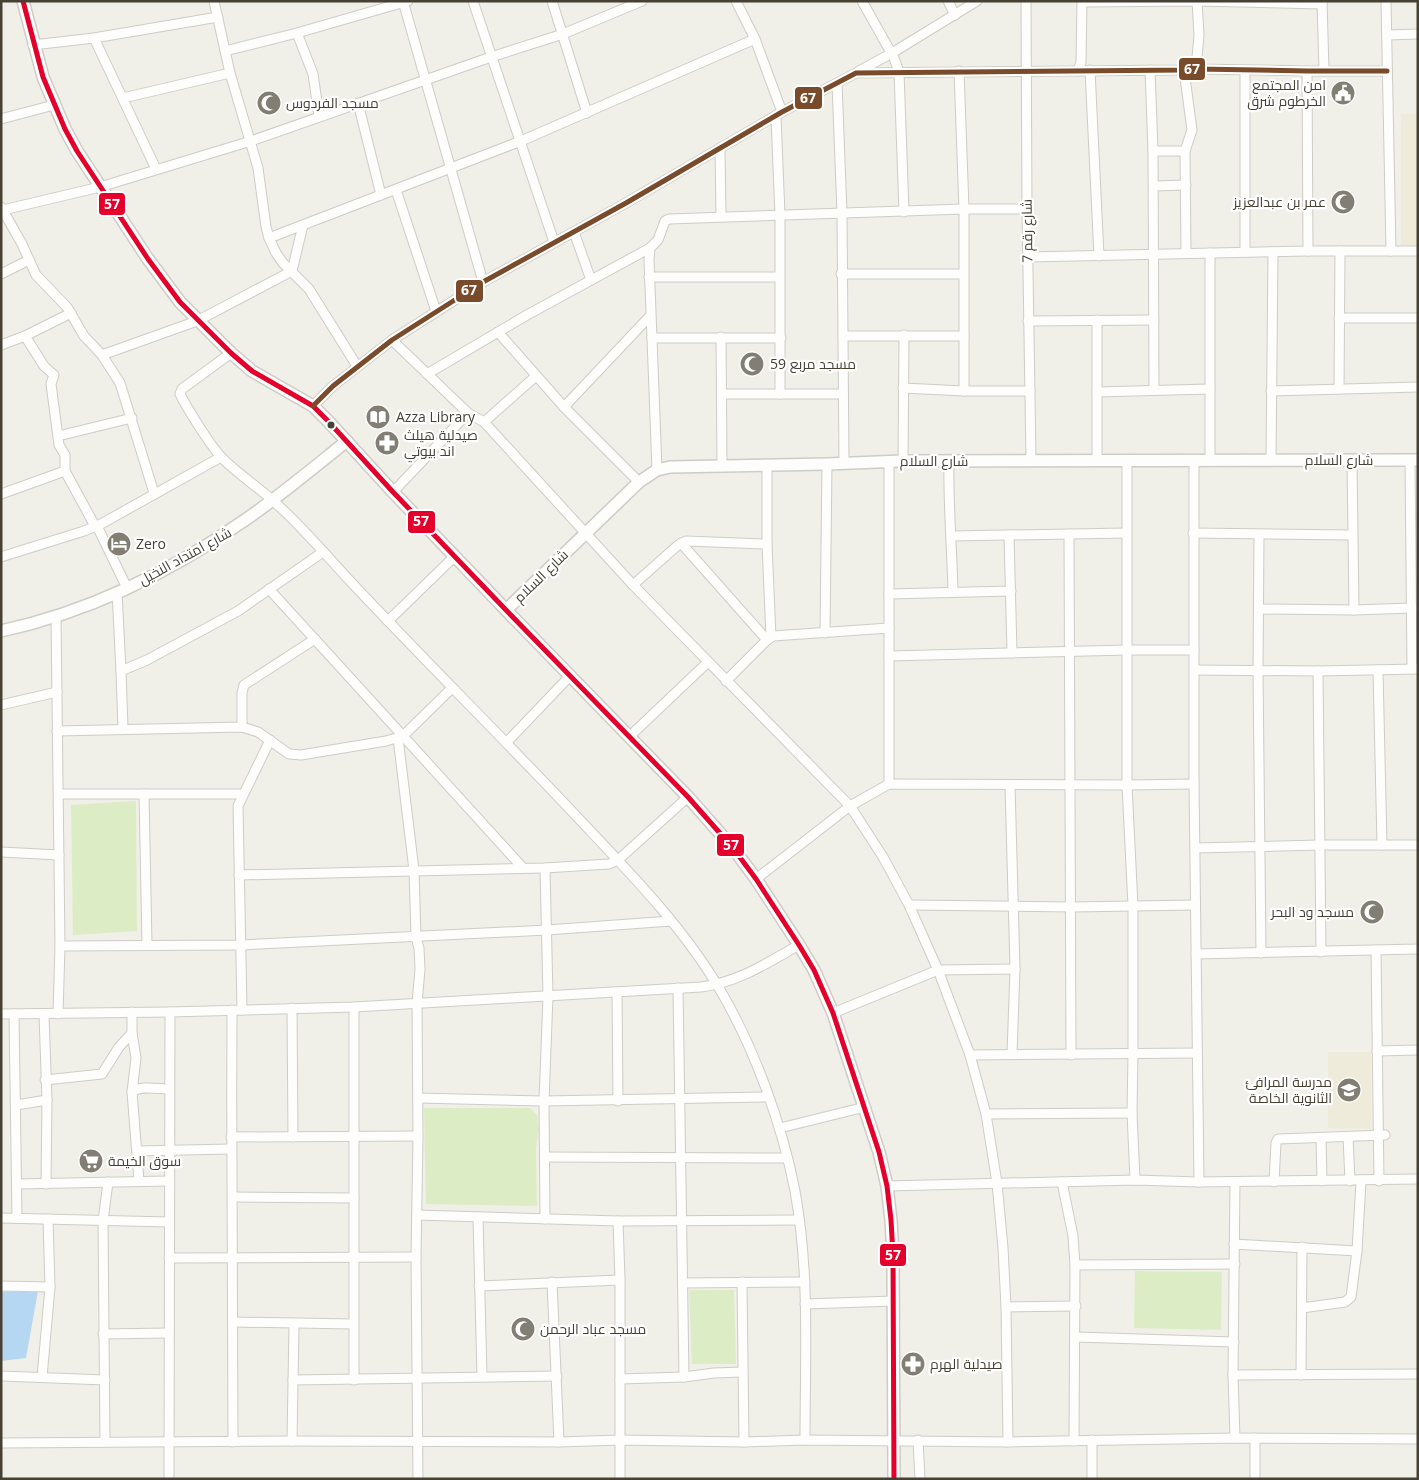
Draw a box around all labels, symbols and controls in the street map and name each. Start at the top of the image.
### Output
line badge: 67 [1178,57,1206,81]
text: 67 [1184,59,1200,78]
place label: امن المجتمع الخرطوم شرق [1247,75,1326,111]
public building icon: امن المجتمع الخرطوم شرق [1330,80,1356,106]
line badge: 67 [794,86,823,110]
text: 67 [800,88,816,107]
mosque icon: مسجد الفردوس [256,90,282,116]
place label: مسجد الفردوس [286,93,379,112]
mosque icon: عمر بن عبدالعزيز [1330,189,1356,215]
line badge: 57 [98,192,126,216]
place label: عمر بن عبدالعزيز [1233,192,1326,211]
text: 57 [104,194,120,213]
street label: شارع رقم 7 [1016,199,1038,263]
line badge: 67 [455,279,484,303]
text: 67 [461,280,477,299]
mosque icon: مسجد مربع 59 [739,351,765,377]
place label: مسجد مربع 59 [770,354,856,373]
library icon: Azza Library [365,404,391,430]
place label: Azza Library [396,407,476,426]
unlabelled marker [326,420,336,430]
place label: صيدلية هيلث اند بيوتي [404,425,478,463]
pharmacy icon: صيدلية هيلث اند بيوتي [374,430,400,456]
street label: شارع السلام [1305,450,1373,470]
street label: شارع السلام [900,451,968,471]
line badge: 57 [407,510,436,534]
text: 57 [413,511,429,530]
street label: شارع امتداد النخيل [135,522,235,589]
hotel icon: Zero [106,531,132,557]
place label: Zero [136,534,166,553]
street label: شارع السلام [509,545,573,607]
line badge: 57 [716,833,745,857]
text: 57 [723,835,739,854]
mosque icon: مسجد ود البحر [1359,899,1385,925]
place label: مسجد ود البحر [1270,902,1354,921]
place label: مدرسة المرافئ الثانوية الخاصة [1245,1072,1332,1107]
school or university icon: مدرسة المرافئ الثانوية الخاصة [1336,1077,1362,1103]
supermarket icon: سوق الخيمة [78,1148,104,1174]
place label: سوق الخيمة [108,1151,181,1170]
line badge: 57 [879,1243,907,1267]
text: 57 [885,1245,901,1264]
mosque icon: مسجد عباد الرحمن [510,1316,536,1342]
place label: مسجد عباد الرحمن [540,1319,646,1338]
pharmacy icon: صيدلية الهرم [900,1351,926,1377]
place label: صيدلية الهرم [930,1354,1003,1374]

